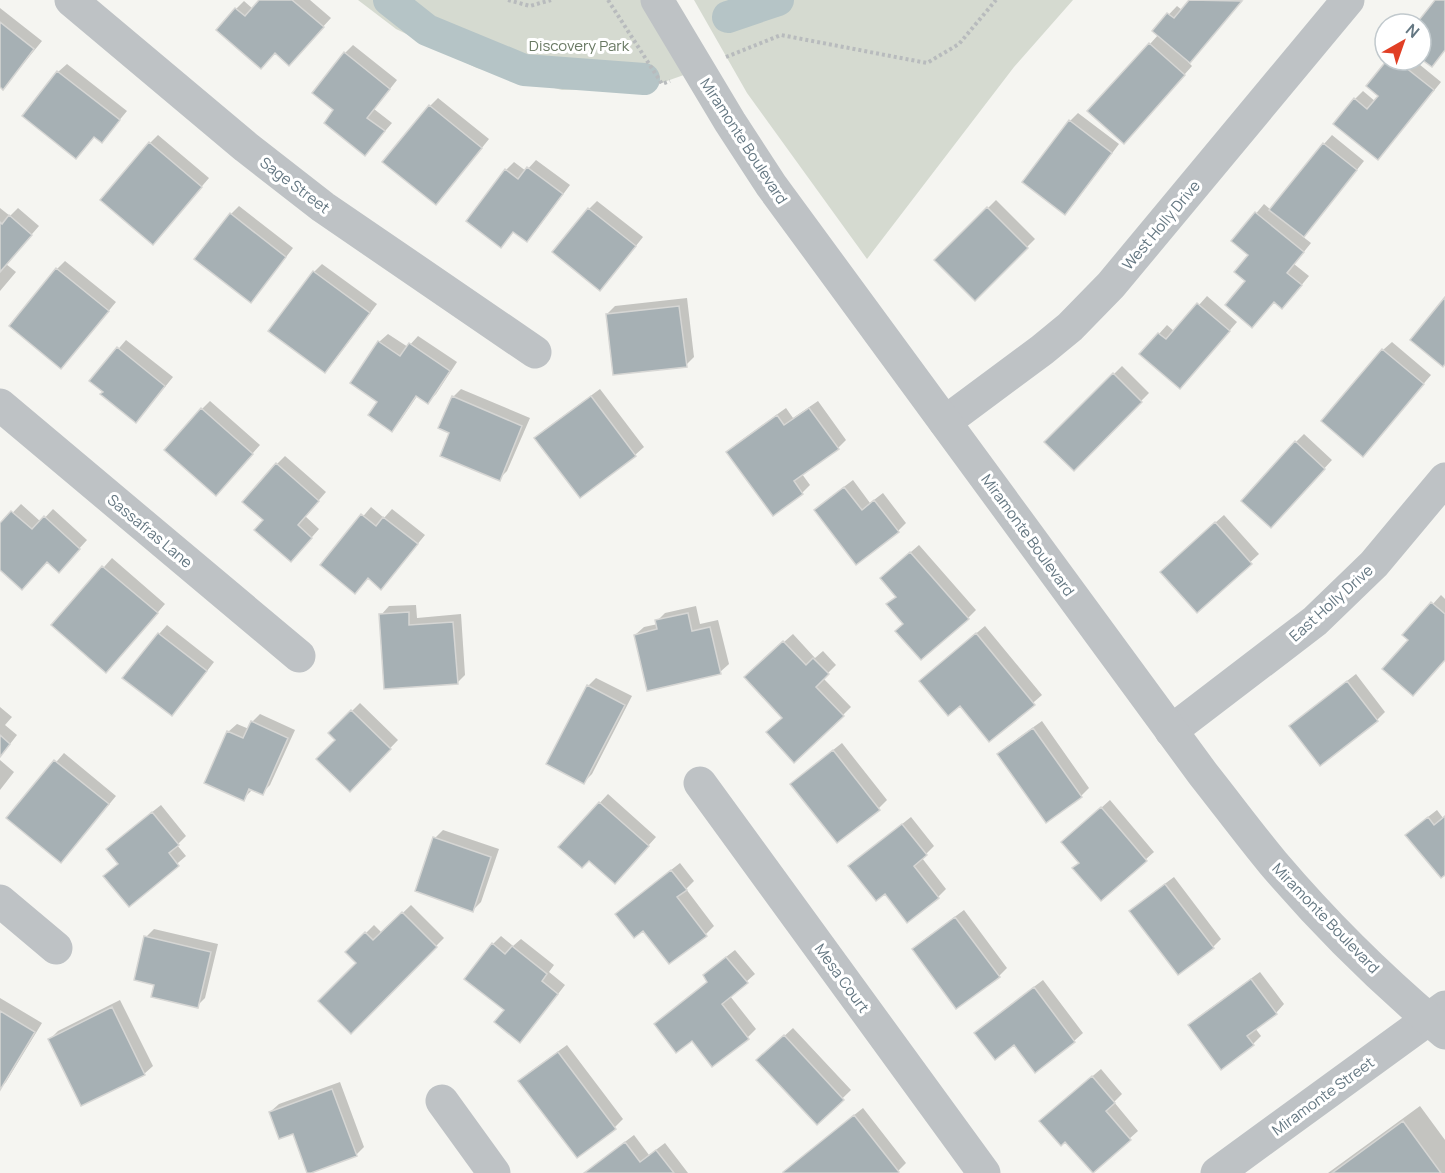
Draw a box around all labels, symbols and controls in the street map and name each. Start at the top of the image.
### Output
north arrow [1373,12,1433,72]
text: N [1401,18,1424,43]
park label: Discovery Park [529,35,630,56]
street label: Miramonte Boulevard [695,74,793,208]
street label: Sage Street [256,152,334,218]
street label: West Holly Drive [1117,176,1205,274]
street label: Miramonte Boulevard [977,470,1079,600]
street label: Sassafras Lane [103,489,197,573]
street label: East Holly Drive [1285,560,1378,646]
street label: Miramonte Boulevard [1268,858,1384,978]
street label: Mesa Court [810,939,874,1017]
street label: Miramonte Street [1268,1052,1378,1140]

